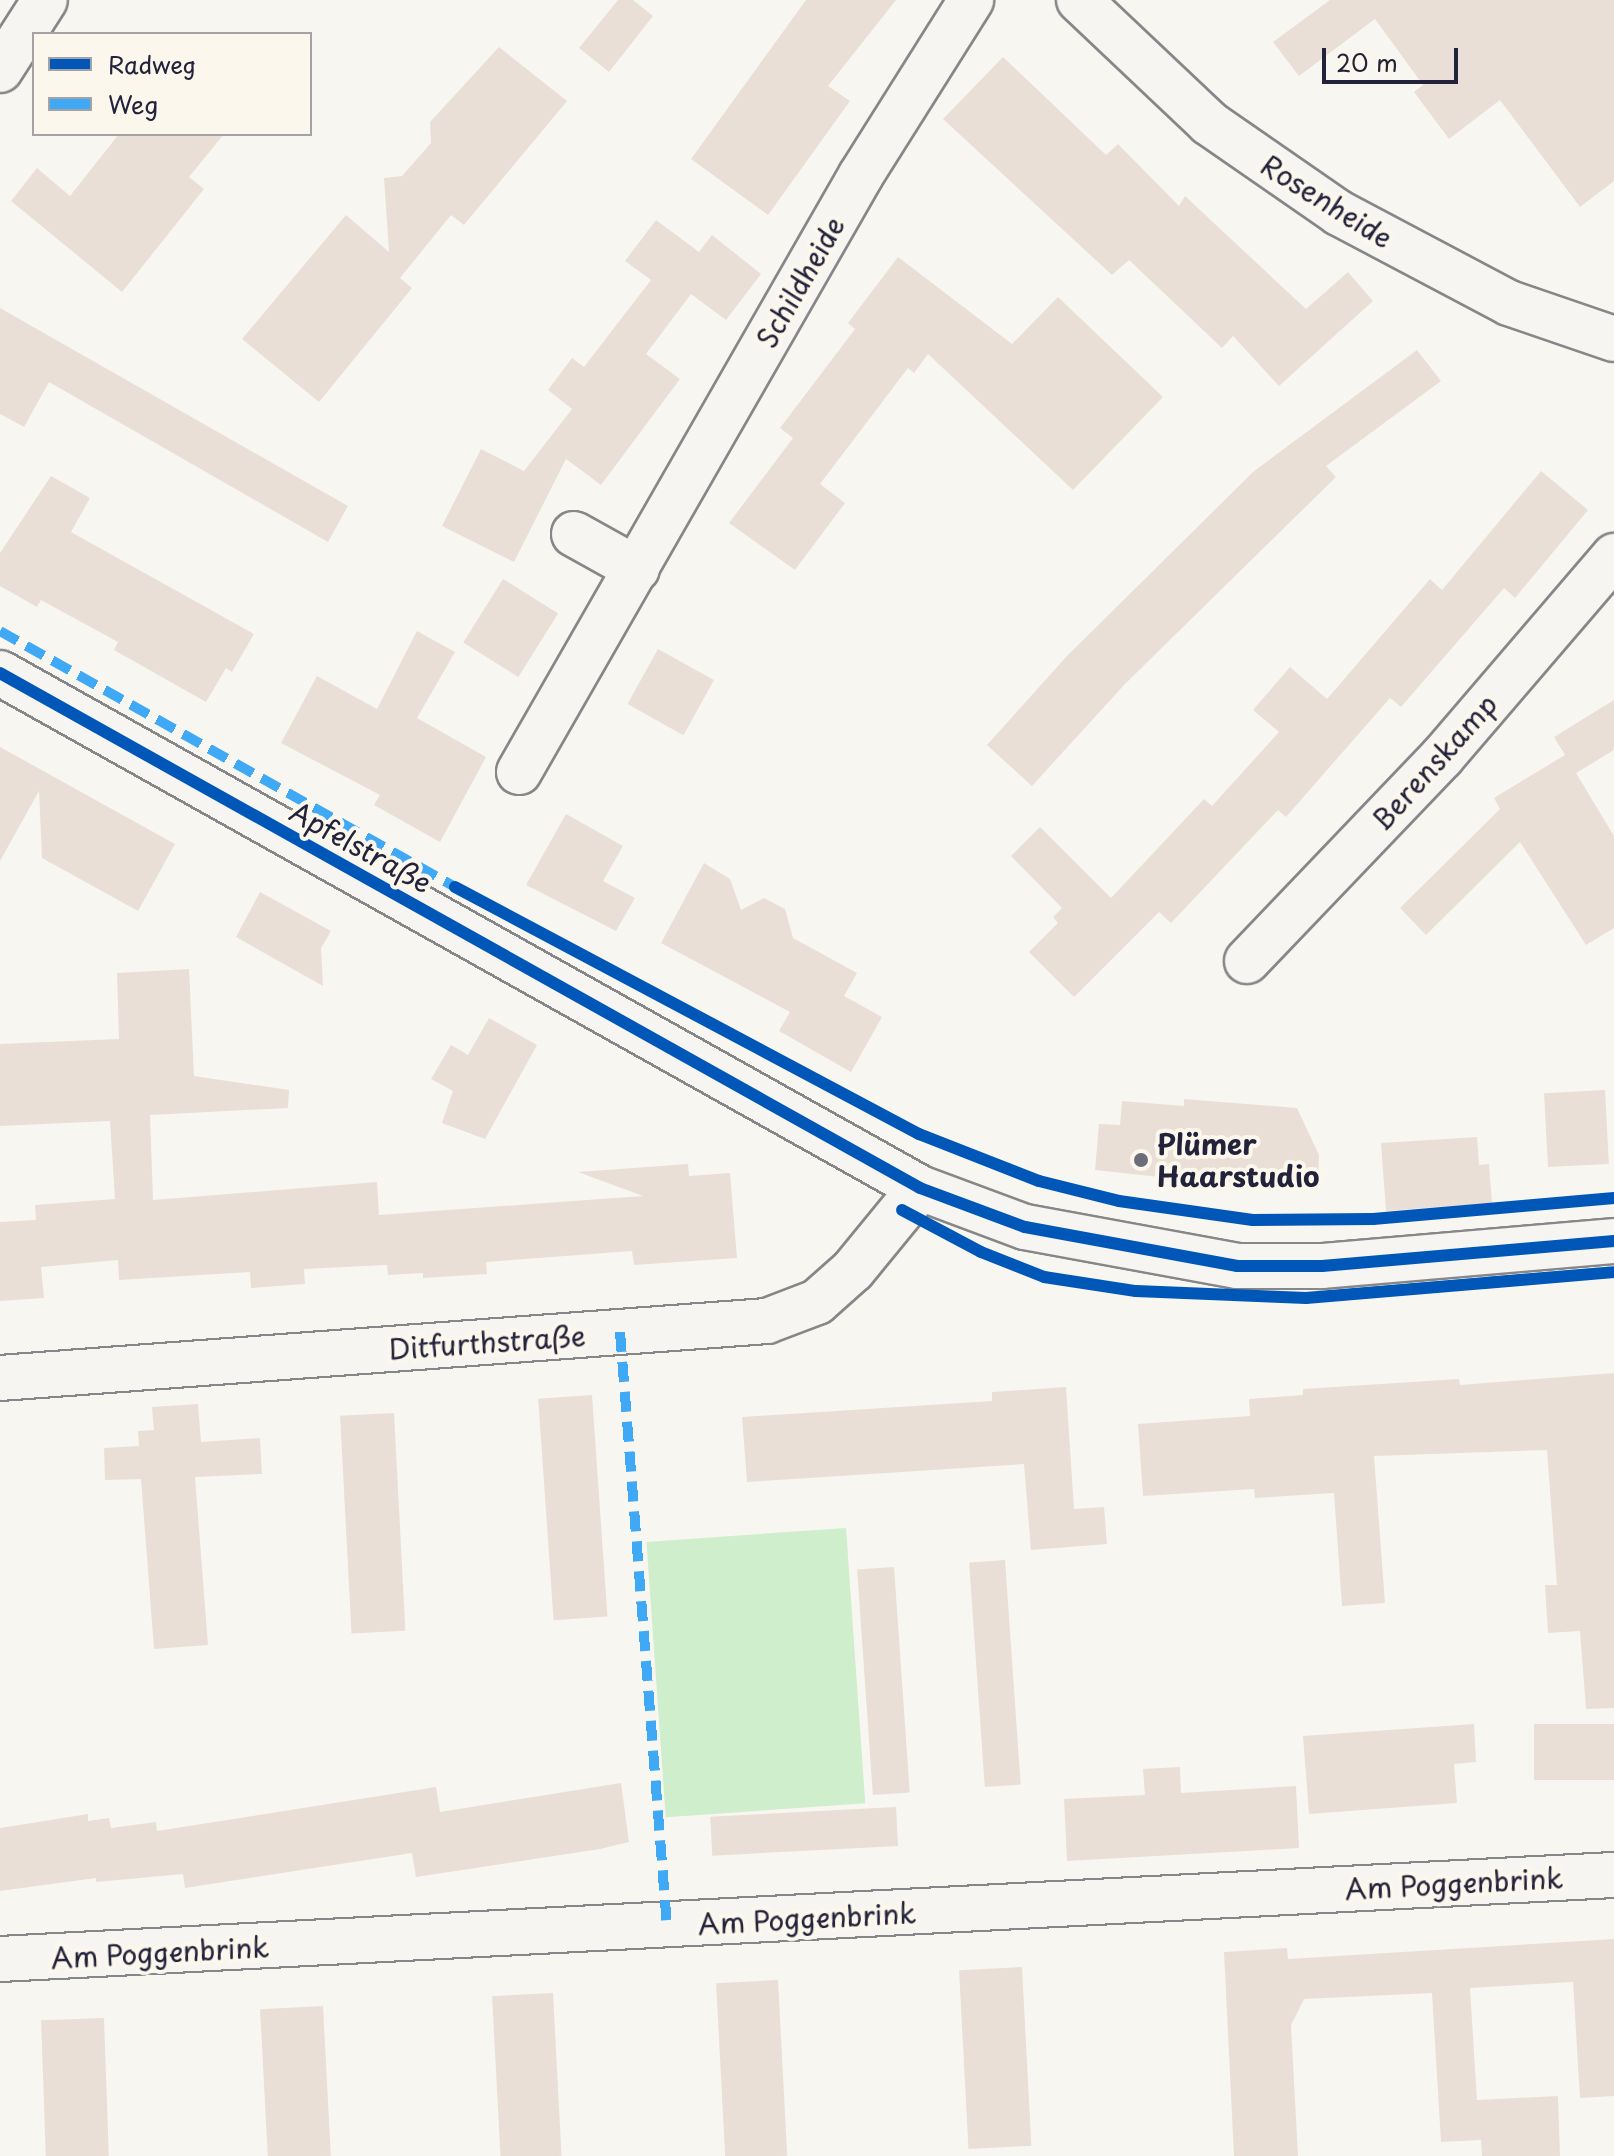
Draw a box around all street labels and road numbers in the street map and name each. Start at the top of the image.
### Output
street label: Rosenheide [1255,147,1399,255]
street label: Schildheide [749,210,851,354]
street label: Berenskamp [1364,687,1504,837]
street label: Apfelstraße [284,794,438,900]
street label: Ditfurthstraße [387,1318,587,1366]
street label: Am Poggenbrink [1343,1860,1565,1906]
street label: Am Poggenbrink [696,1895,918,1941]
street label: Am Poggenbrink [49,1929,271,1975]

